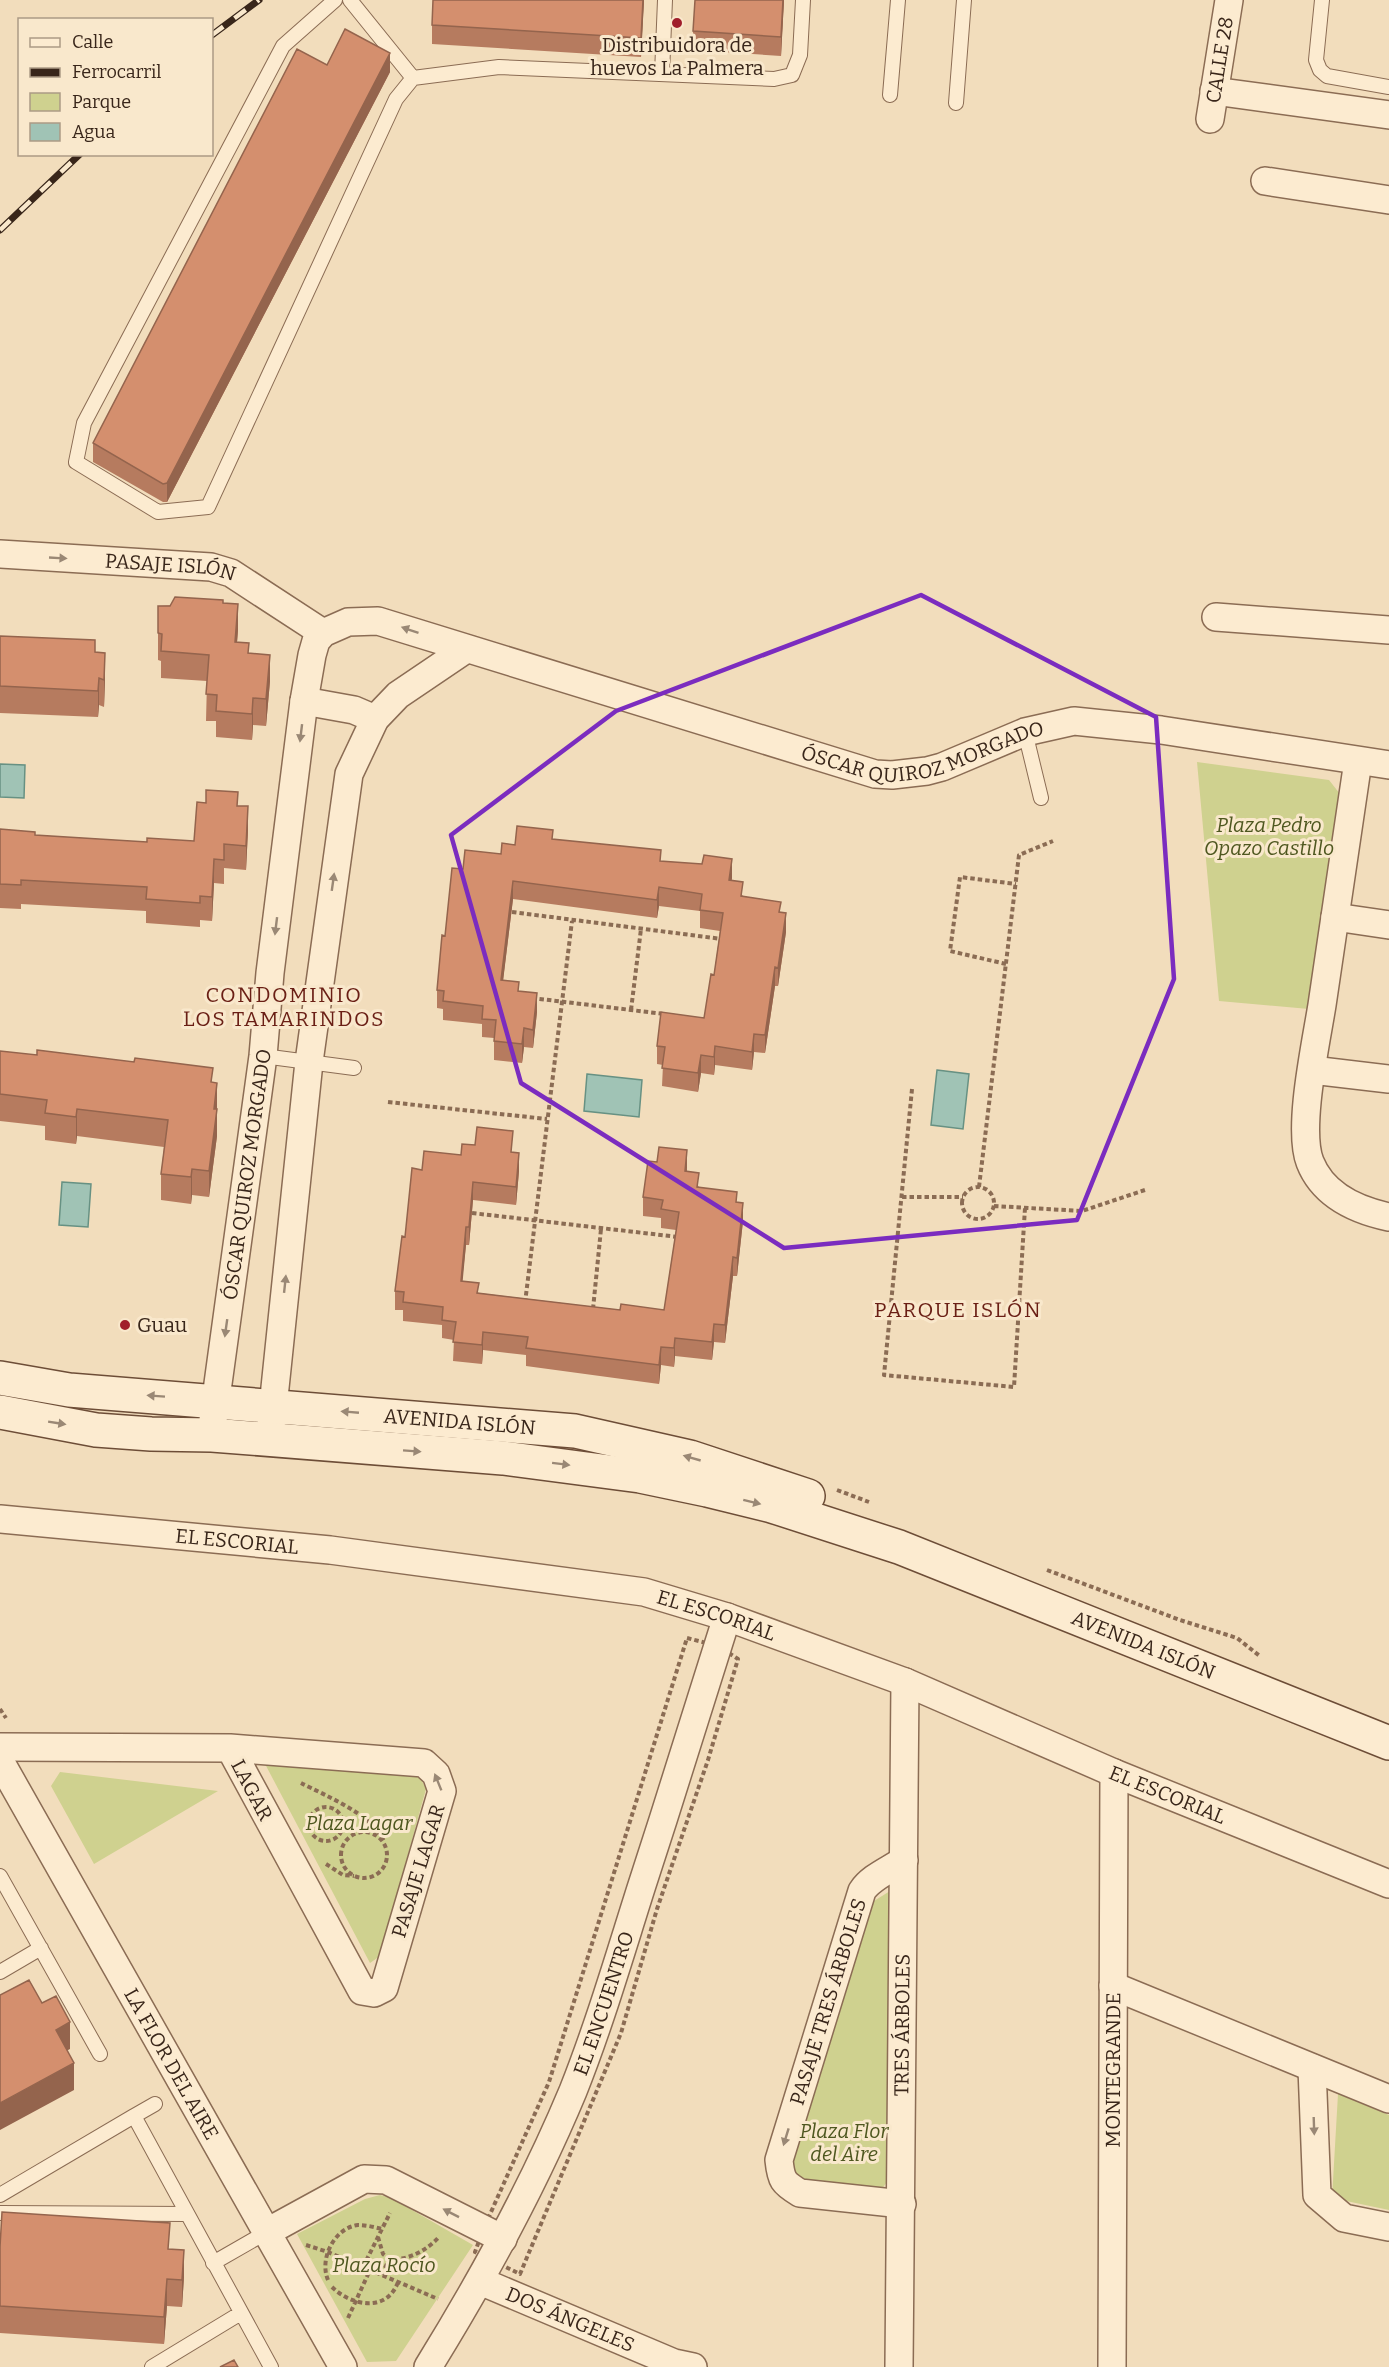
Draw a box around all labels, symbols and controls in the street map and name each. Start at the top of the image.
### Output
street label: CALLE 28 [1201,15,1238,105]
marker: Distribuidora de huevos La Palmera [670,16,684,30]
legend [18,18,213,156]
text: Calle [72,31,113,53]
place label: Distribuidora de huevos La Palmera [590,33,764,80]
text: Ferrocarril [72,61,161,83]
text: Parque [72,91,131,113]
text: Agua [72,121,116,143]
street label: PASAJE ISLÓN [104,548,239,586]
one-way arrow [49,553,68,562]
one-way arrow [401,625,419,635]
street label: ÓSCAR QUIROZ MORGADO [798,716,1046,787]
one-way arrow [296,723,306,742]
park label: Plaza Pedro Opazo Castillo [1204,813,1334,860]
one-way arrow [329,872,338,891]
one-way arrow [271,917,280,936]
district label: CONDOMINIO LOS TAMARINDOS [183,982,385,1032]
street label: ÓSCAR QUIROZ MORGADO [218,1047,276,1301]
one-way arrow [280,1275,290,1294]
district label: PARQUE ISLÓN [874,1297,1042,1323]
place label: Guau [137,1313,187,1337]
marker: Guau [118,1318,132,1332]
one-way arrow [222,1319,231,1338]
one-way arrow [147,1392,166,1401]
street label: AVENIDA ISLÓN [383,1404,537,1440]
one-way arrow [340,1407,359,1416]
one-way arrow [48,1419,67,1428]
one-way arrow [402,1446,421,1456]
one-way arrow [682,1453,700,1462]
one-way arrow [551,1460,570,1469]
one-way arrow [743,1497,761,1507]
street label: EL ESCORIAL [174,1524,300,1559]
street label: EL ESCORIAL [654,1585,779,1646]
street label: AVENIDA ISLÓN [1068,1605,1219,1684]
street label: LAGAR [226,1755,278,1825]
street label: EL ESCORIAL [1106,1760,1229,1829]
one-way arrow [433,1773,443,1791]
street label: PASAJE LAGAR [386,1801,450,1941]
park label: Plaza Lagar [306,1811,413,1835]
street label: PASAJE TRES ÁRBOLES [785,1895,871,2108]
street label: EL ENCUENTRO [568,1928,639,2079]
street label: TRES ÁRBOLES [889,1954,915,2096]
street label: LA FLOR DEL AIRE [119,1984,224,2144]
street label: MONTEGRANDE [1101,1992,1125,2148]
one-way arrow [1310,2117,1319,2136]
park label: Plaza Flor del Aire [800,2119,889,2166]
one-way arrow [781,2128,790,2146]
one-way arrow [442,2208,459,2218]
park label: Plaza Rocío [332,2253,436,2277]
street label: DOS ÁNGELES [502,2281,638,2357]

